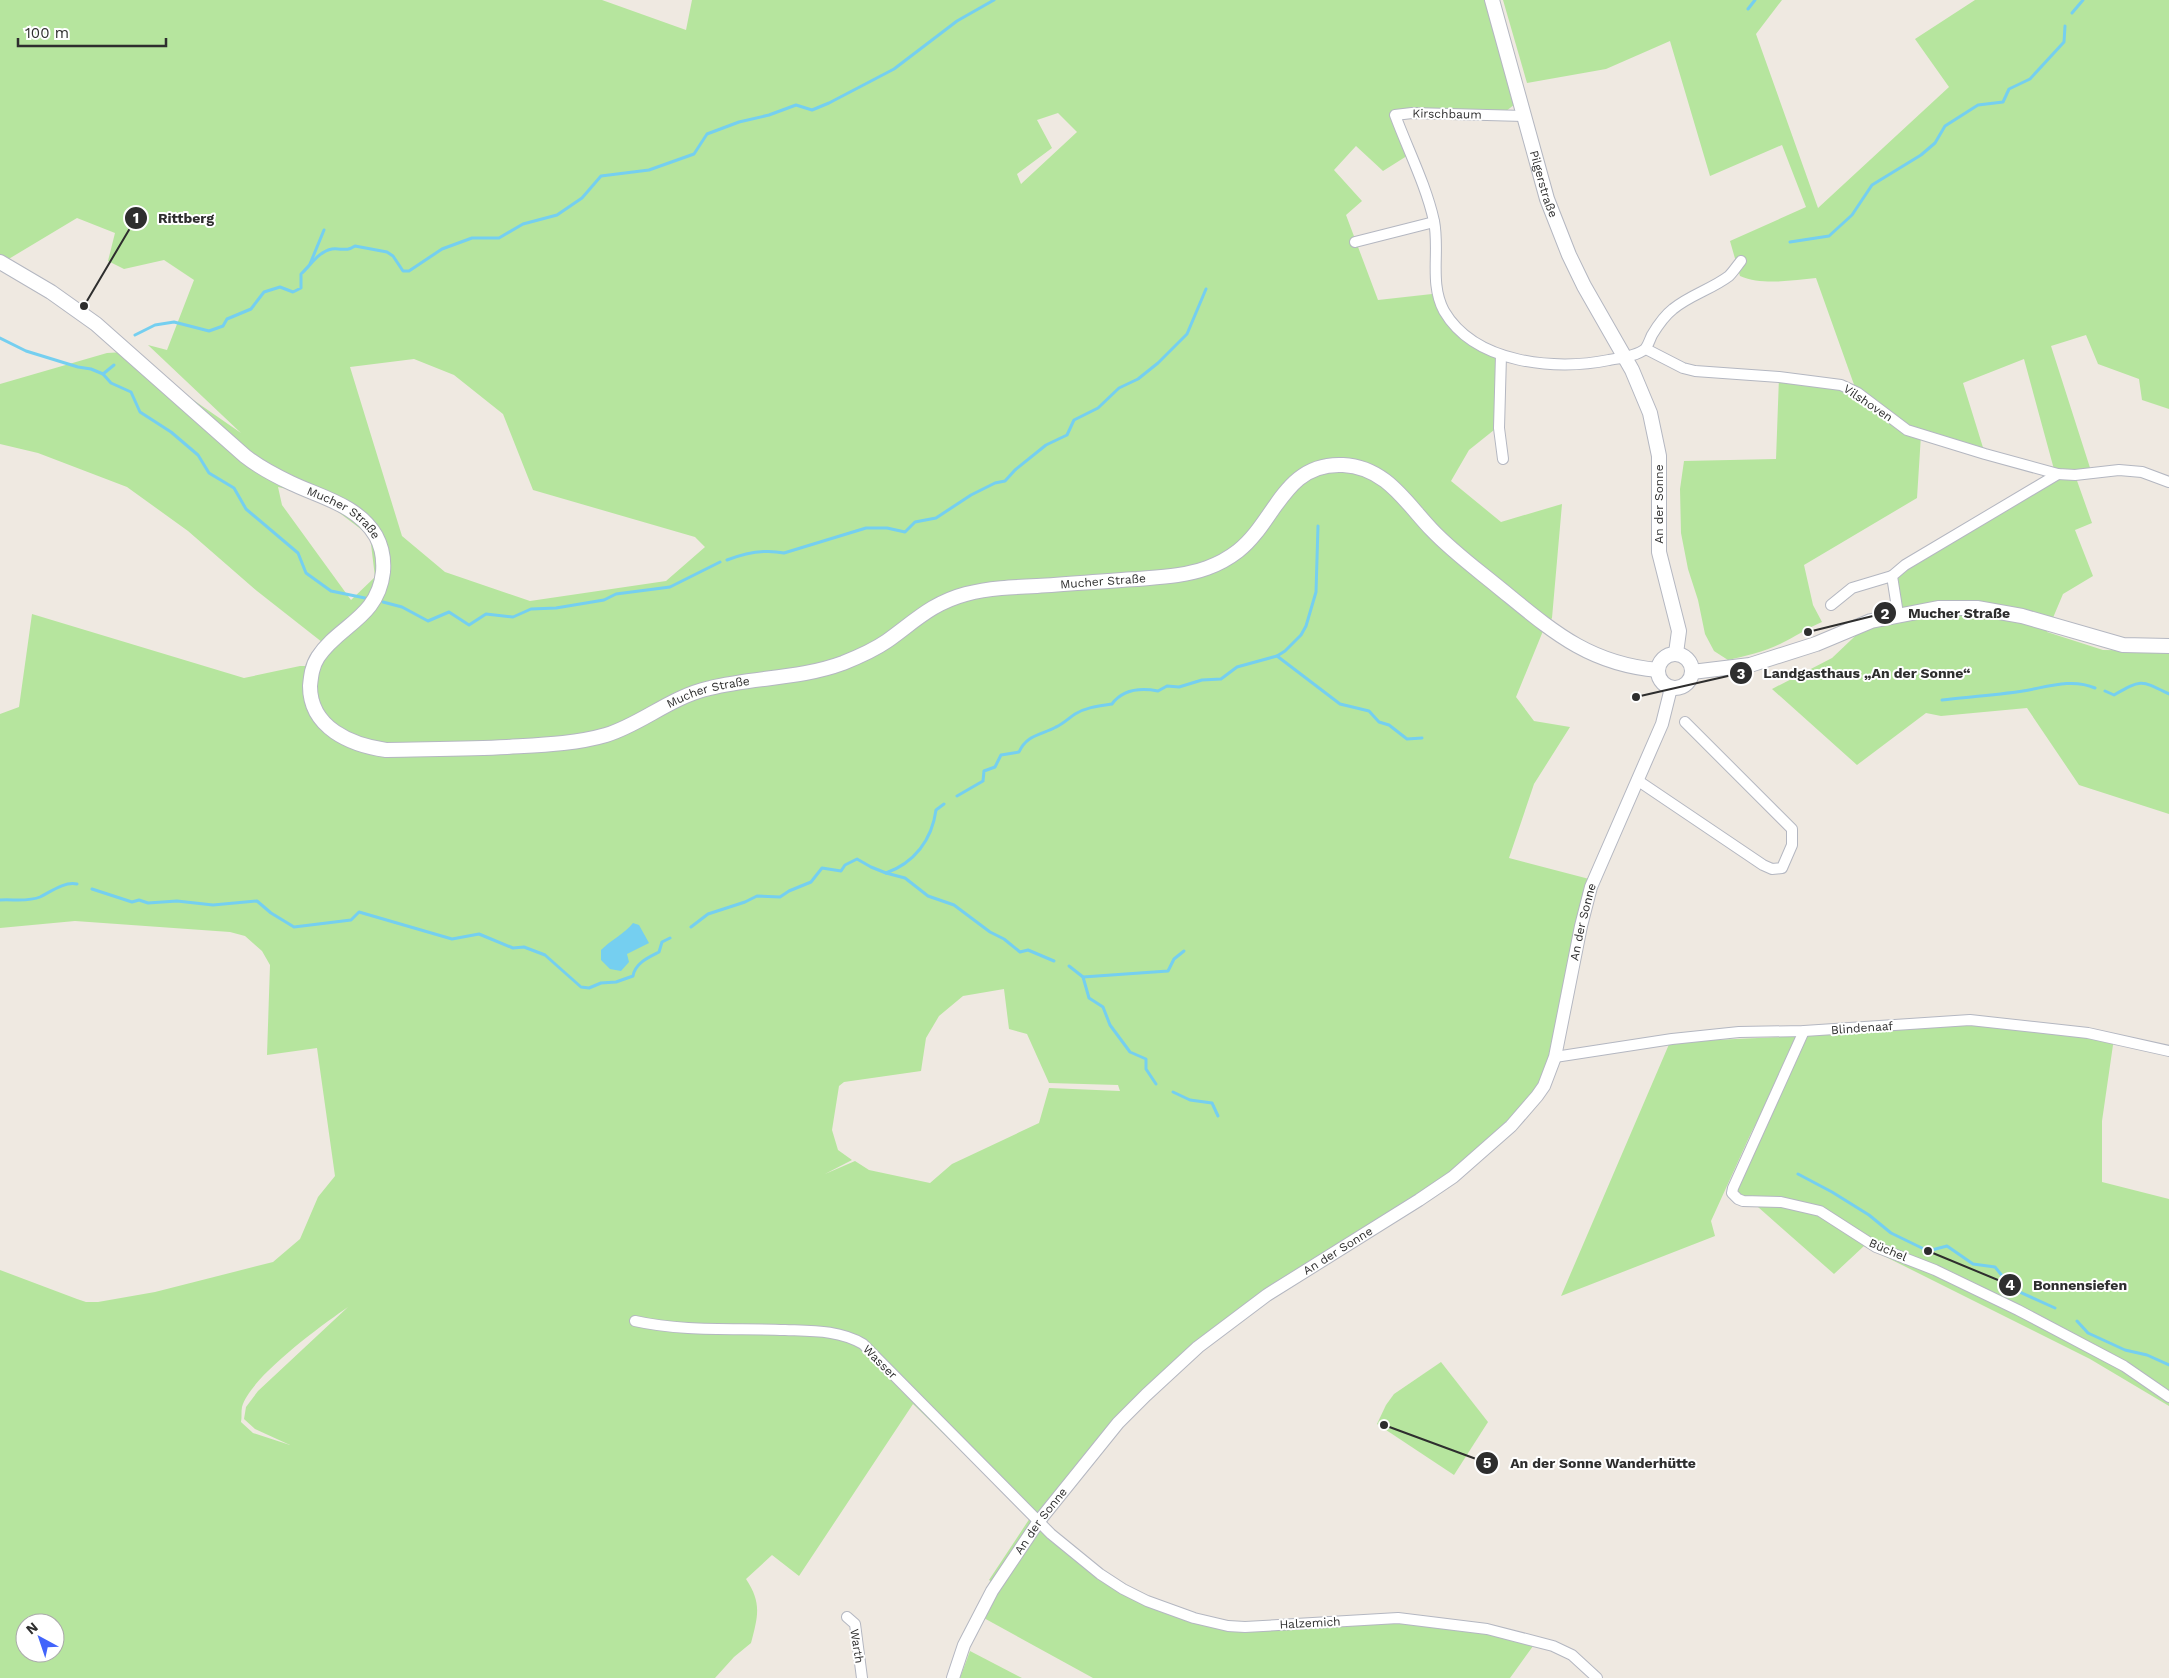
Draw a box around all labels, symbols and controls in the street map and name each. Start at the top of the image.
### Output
scale bar [18,15,165,47]
text: 100 m [25,24,69,42]
street label: Kirschbaum [1412,106,1482,122]
street label: Pilgerstraße [1527,149,1561,220]
callout: Rittberg [123,203,224,232]
text: 1 [133,209,139,227]
text: Rittberg [158,210,214,226]
street label: Vilshoven [1841,381,1895,425]
street label: An der Sonne [1652,464,1666,544]
street label: Mucher Straße [305,484,383,541]
street label: Mucher Straße [1060,571,1146,591]
callout: Mucher Straße [1873,599,2020,628]
text: 2 [1881,605,1890,623]
text: Mucher Straße [1908,605,2010,621]
callout: Landgasthaus „An der Sonne“ [1728,659,1981,688]
text: 3 [1737,665,1746,683]
text: Landgasthaus „An der Sonne“ [1763,665,1971,681]
street label: Mucher Straße [664,674,751,711]
street label: An der Sonne [1567,881,1599,962]
street label: Blindenaaf [1830,1019,1894,1037]
street label: An der Sonne [1300,1224,1375,1278]
street label: Büchel [1867,1236,1909,1264]
callout: Bonnensiefen [1997,1270,2137,1299]
text: 4 [2005,1276,2015,1294]
text: Bonnensiefen [2033,1277,2127,1293]
street label: Wasser [860,1342,900,1382]
callout: An der Sonne Wanderhütte [1475,1449,1706,1478]
text: 5 [1483,1454,1492,1472]
text: An der Sonne Wanderhütte [1510,1455,1696,1471]
street label: An der Sonne [1012,1485,1070,1557]
north arrow [15,1613,65,1663]
street label: Halzemich [1279,1614,1341,1632]
text: N [23,1619,41,1638]
street label: Warth [847,1628,867,1664]

